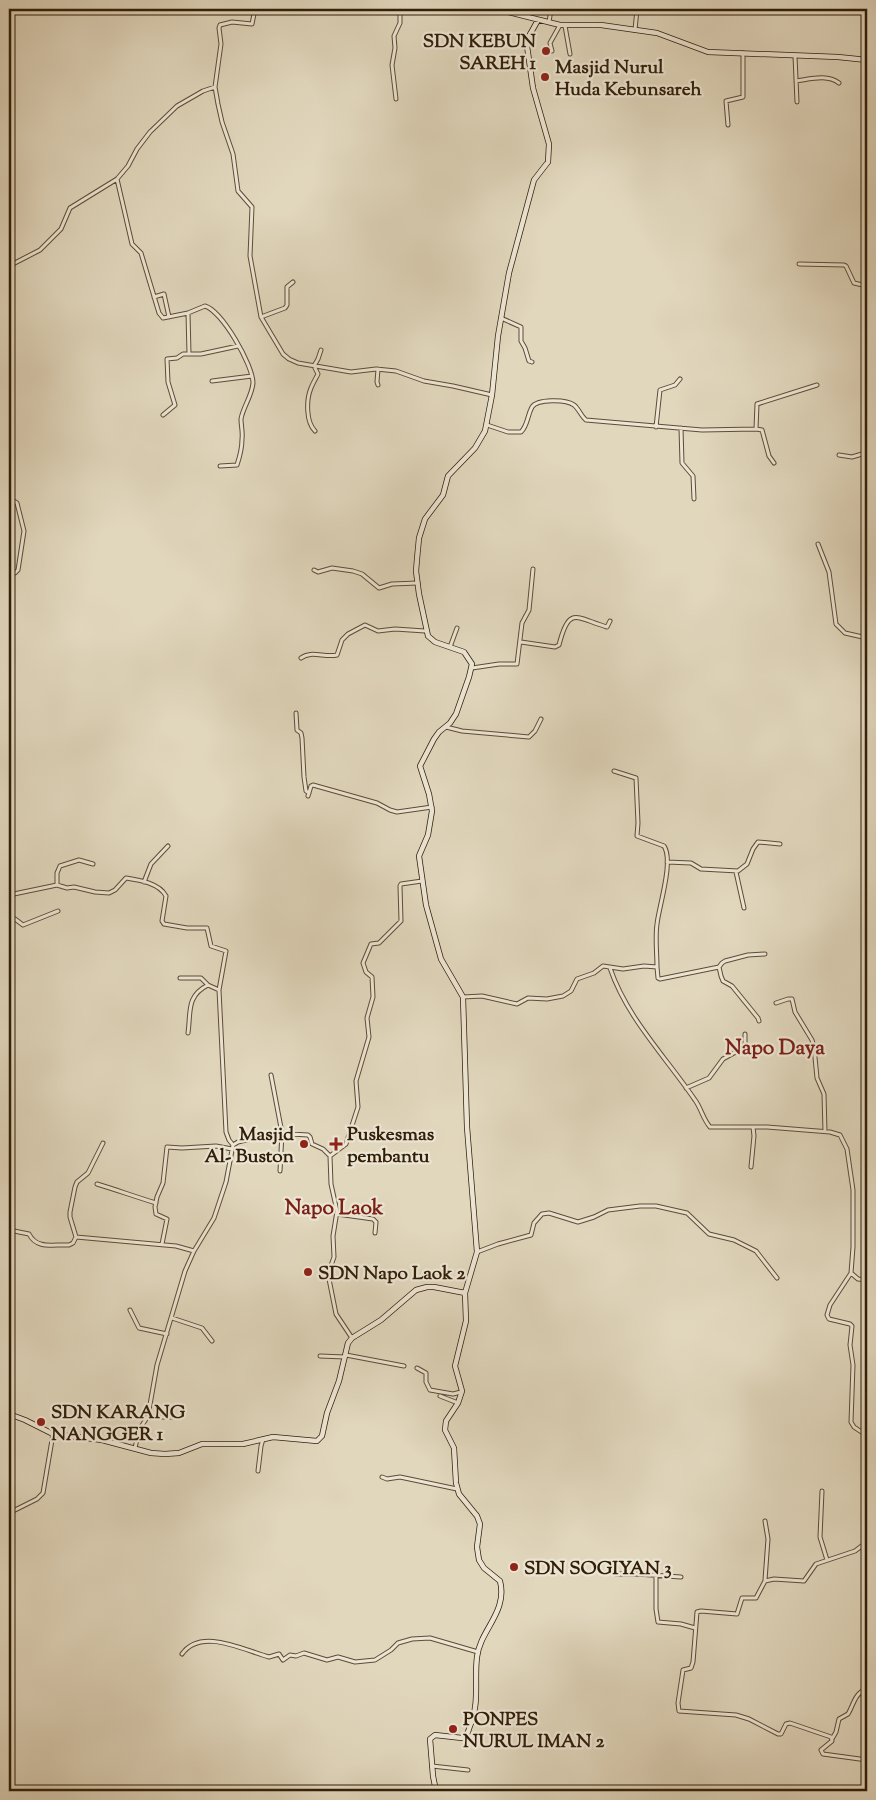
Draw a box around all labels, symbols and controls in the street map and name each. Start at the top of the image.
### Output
place label: SDN KEBUN SAREH 1 [423,29,537,78]
marker: SDN KEBUN SAREH 1 [540,45,552,57]
place label: Masjid Nurul Huda Kebunsareh [555,55,703,104]
marker: Masjid Nurul Huda Kebunsareh [539,71,551,83]
district label: Napo Daya [725,1034,825,1064]
place label: Masjid Al- Buston [204,1122,295,1171]
place label: Puskesmas pembantu [347,1122,435,1171]
marker: Puskesmas pembantu [329,1137,343,1151]
marker: Masjid Al- Buston [298,1138,310,1150]
district label: Napo Laok [285,1194,384,1224]
place label: SDN Napo Laok 2 [318,1261,466,1288]
marker: SDN Napo Laok 2 [302,1266,314,1278]
place label: SDN KARANG NANGGER 1 [51,1400,186,1449]
marker: SDN KARANG NANGGER 1 [35,1416,47,1428]
place label: SDN SOGIYAN 3 [524,1556,672,1583]
marker: SDN SOGIYAN 3 [508,1561,520,1573]
place label: PONPES NURUL IMAN 2 [463,1707,605,1756]
marker: PONPES NURUL IMAN 2 [447,1723,459,1735]

